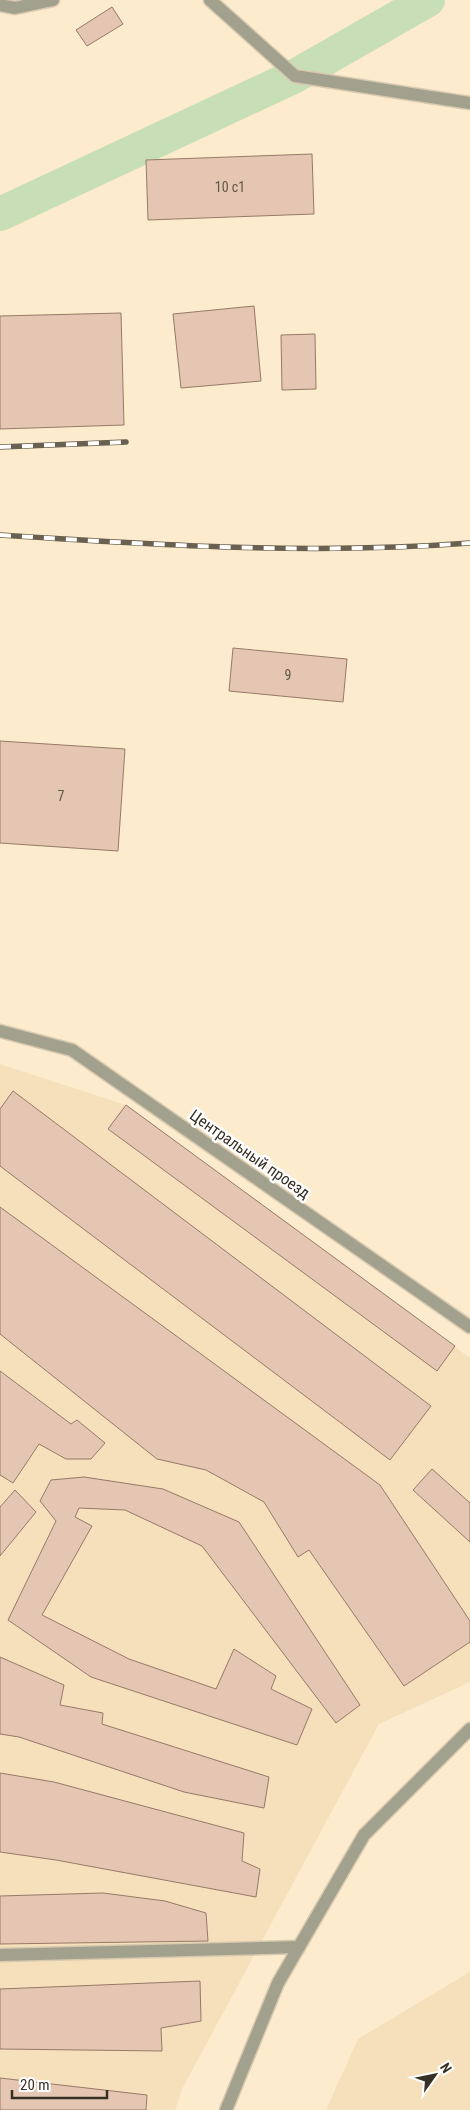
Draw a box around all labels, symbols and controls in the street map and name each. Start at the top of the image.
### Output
house number: 10 с1 [215,179,245,195]
house number: 9 [285,667,291,683]
house number: 7 [58,788,65,804]
street label: Центральный проезд [186,1105,314,1203]
north arrow [410,2050,460,2100]
text: N [437,2060,455,2076]
scale bar [12,2068,108,2100]
text: 20 m [20,2076,50,2094]

